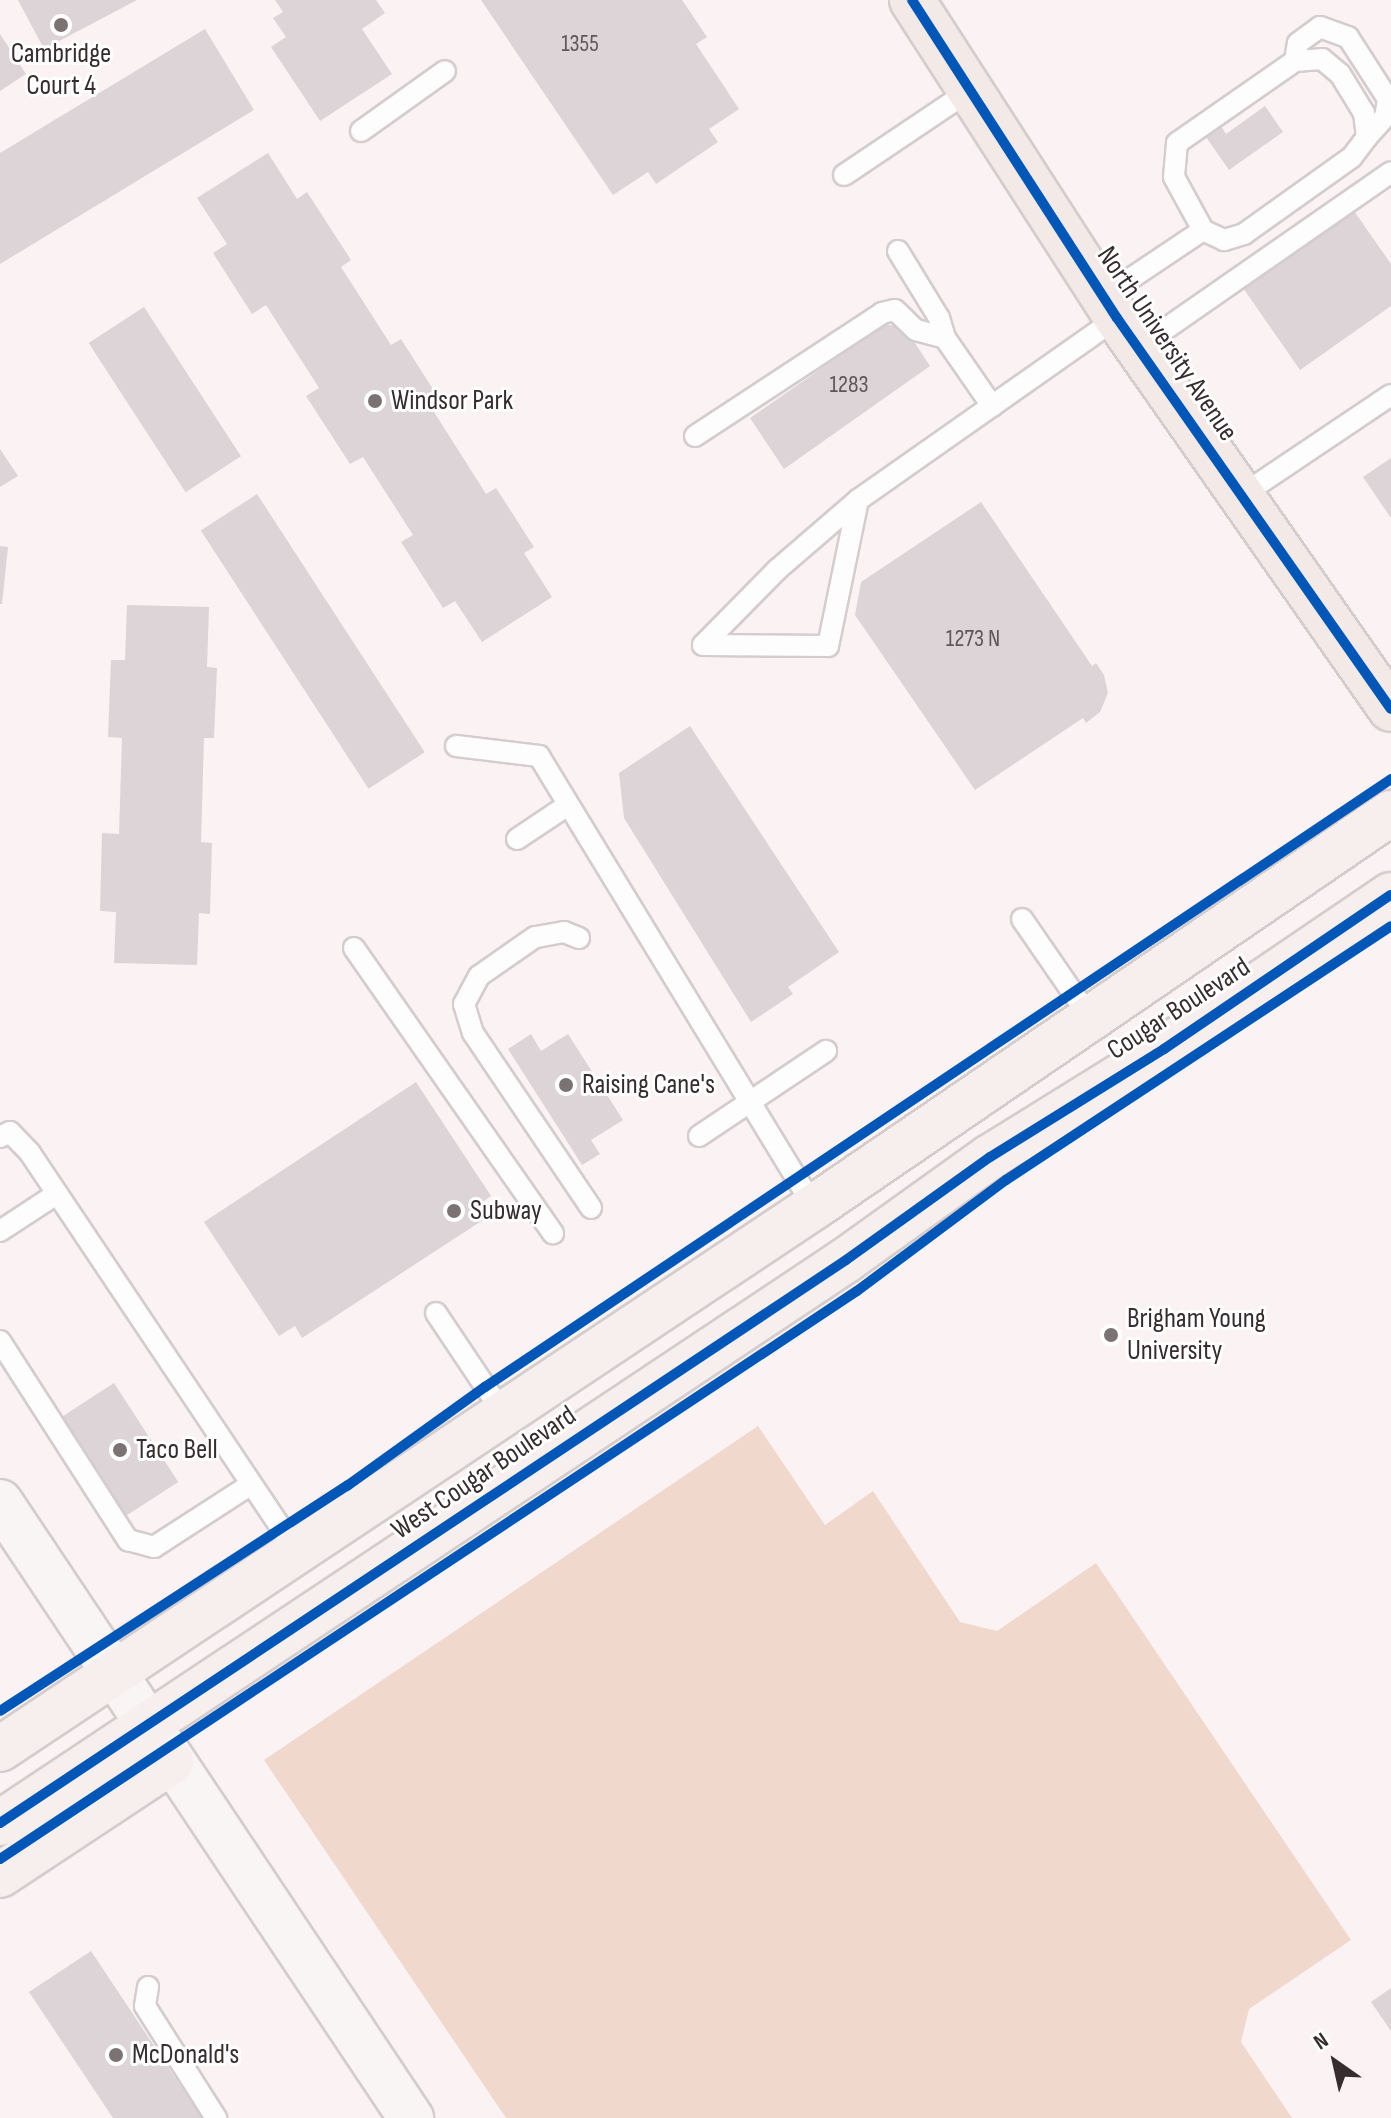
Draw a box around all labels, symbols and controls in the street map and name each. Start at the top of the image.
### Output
marker: Cambridge Court 4 [52,16,70,34]
house number: 1355 [561,30,599,58]
place label: Cambridge Court 4 [11,37,111,103]
street label: North University Avenue [1090,240,1244,448]
house number: 1283 [829,371,869,399]
place label: Windsor Park [391,384,513,418]
marker: Windsor Park [366,392,384,410]
house number: 1273 N [946,625,1000,653]
street label: Cougar Boulevard [1101,950,1257,1068]
place label: Raising Cane's [582,1068,715,1102]
marker: Raising Cane's [557,1076,575,1094]
place label: Subway [470,1194,542,1228]
marker: Subway [445,1202,463,1220]
place label: Brigham Young University [1127,1302,1266,1368]
marker: Brigham Young University [1102,1326,1120,1344]
street label: West Cougar Boulevard [385,1399,583,1547]
place label: Taco Bell [136,1433,218,1467]
marker: Taco Bell [111,1441,129,1459]
north arrow [1295,2022,1375,2102]
text: N [1309,2027,1334,2056]
place label: McDonald's [132,2038,239,2072]
marker: McDonald's [107,2046,125,2064]

